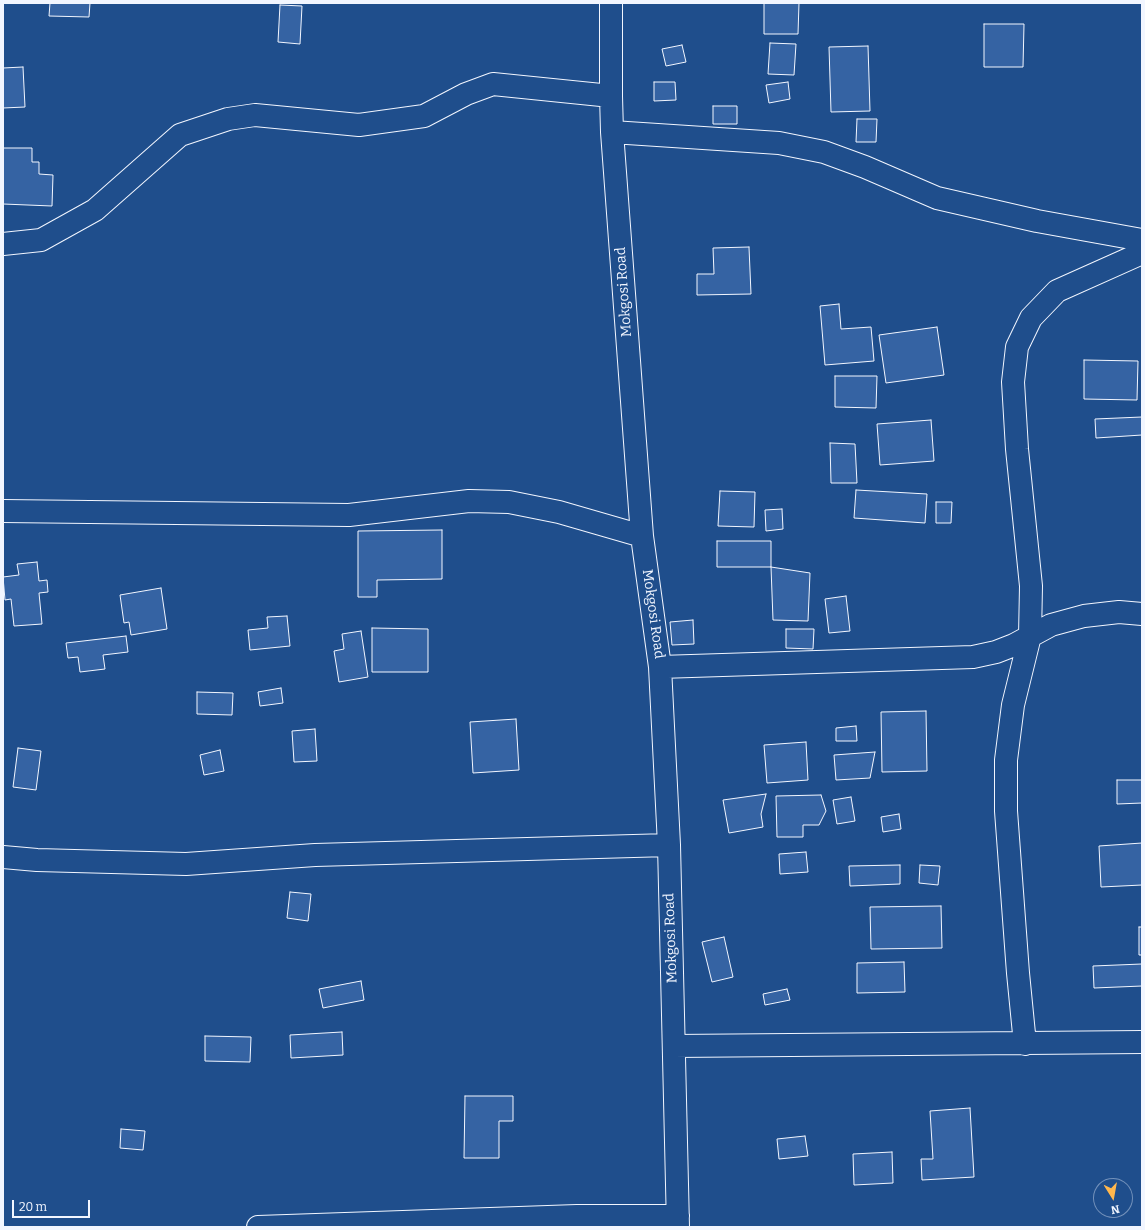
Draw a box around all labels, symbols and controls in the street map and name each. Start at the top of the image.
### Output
street label: Mokgosi Road [612,246,636,338]
street label: Mokgosi Road [638,568,668,660]
street label: Mokgosi Road [661,893,681,983]
north arrow [1093,1178,1133,1218]
scale bar [14,1192,92,1218]
text: 20 m [19,1200,47,1214]
text: N [1110,1202,1121,1216]

